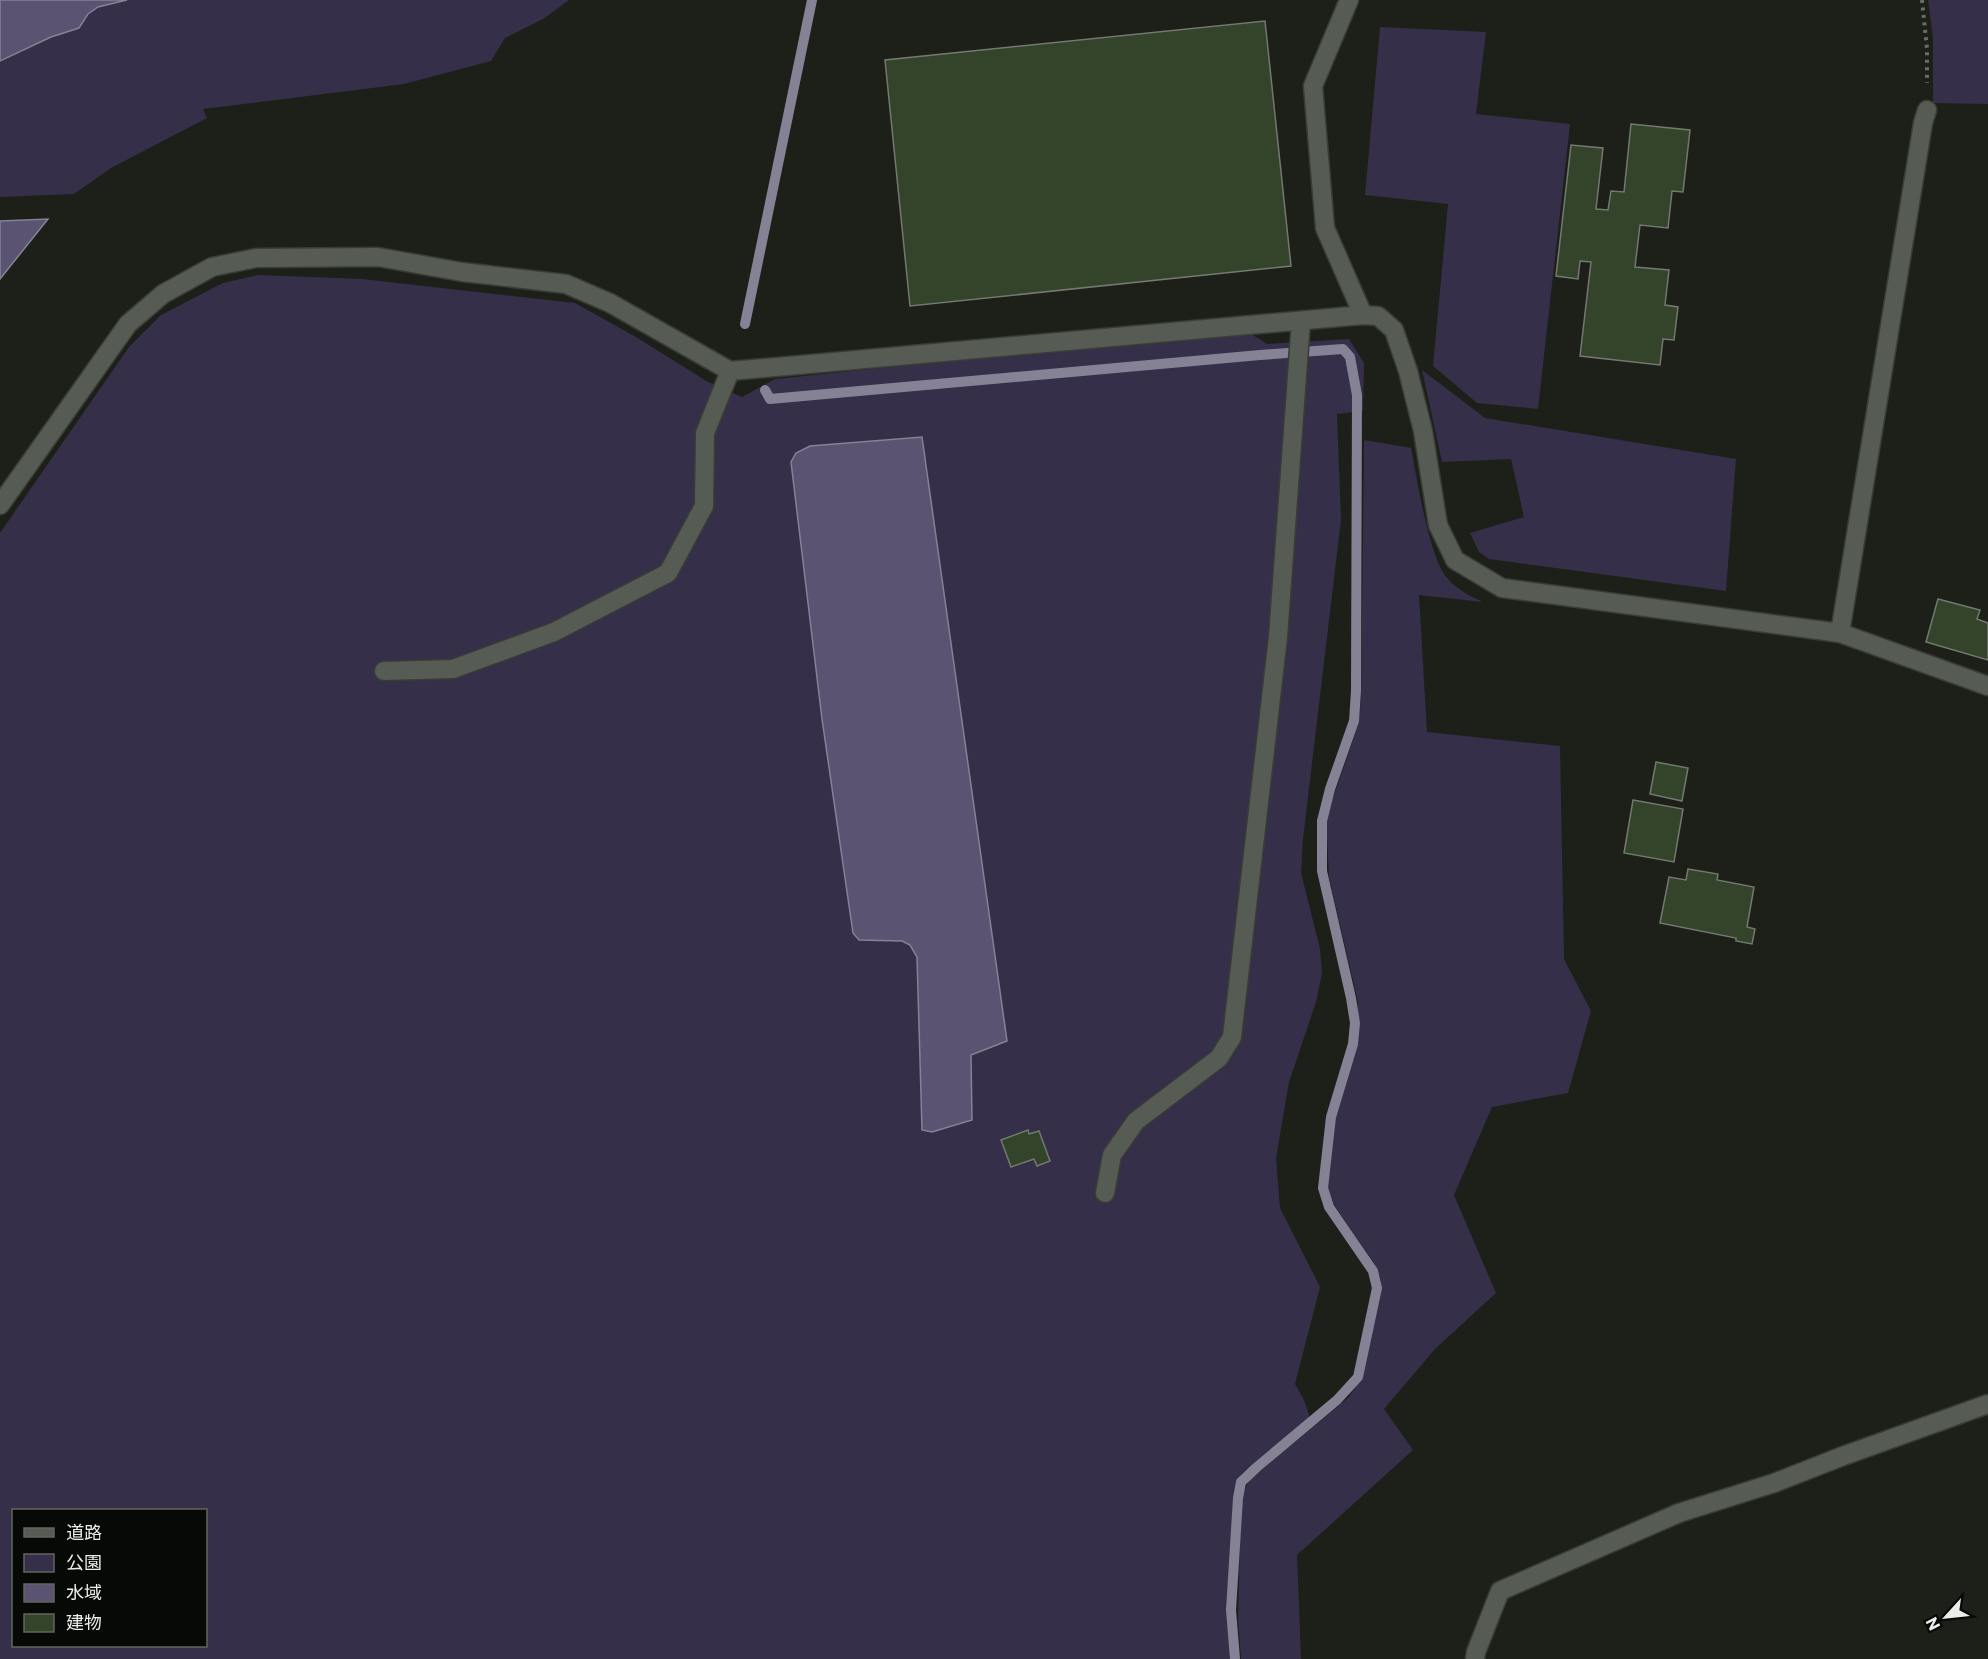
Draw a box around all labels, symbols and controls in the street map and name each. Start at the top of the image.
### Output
legend [12,1509,207,1647]
text: 道路 [66,1521,102,1543]
text: 公園 [66,1551,102,1573]
text: 水域 [66,1581,102,1603]
north arrow [1916,1587,1976,1647]
text: 建物 [66,1611,102,1633]
text: N [1921,1614,1943,1634]

